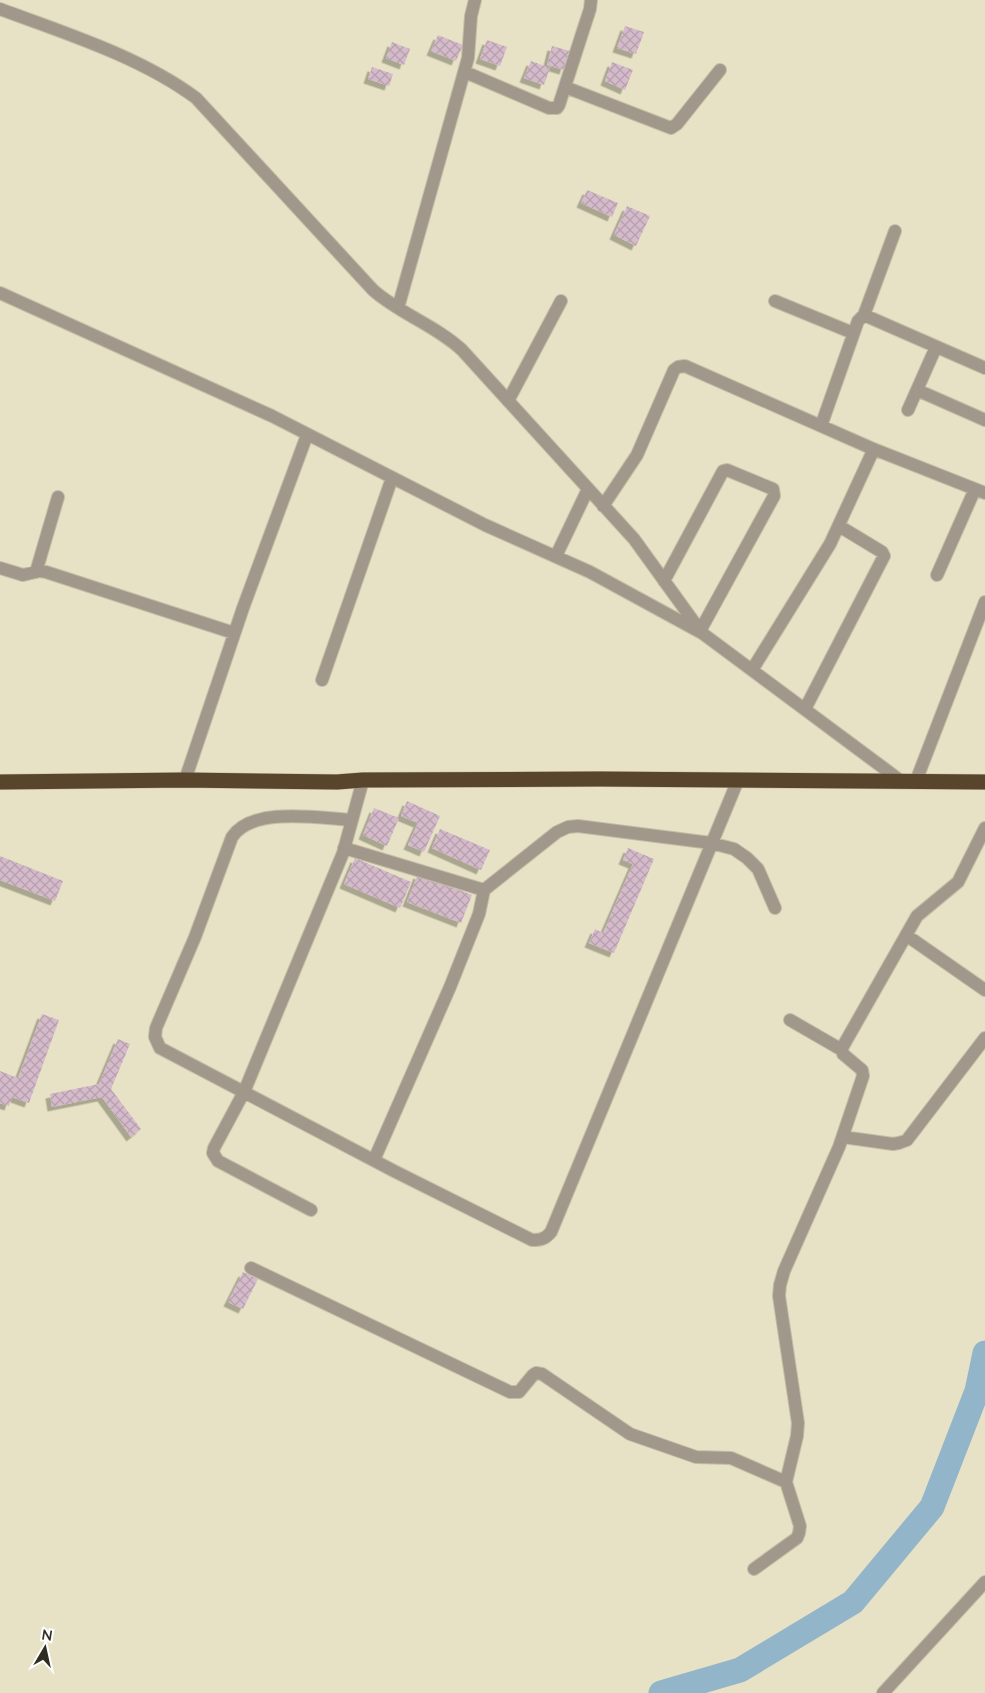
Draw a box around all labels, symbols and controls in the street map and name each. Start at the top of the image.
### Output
north arrow [20,1623,70,1673]
text: N [40,1625,54,1644]

